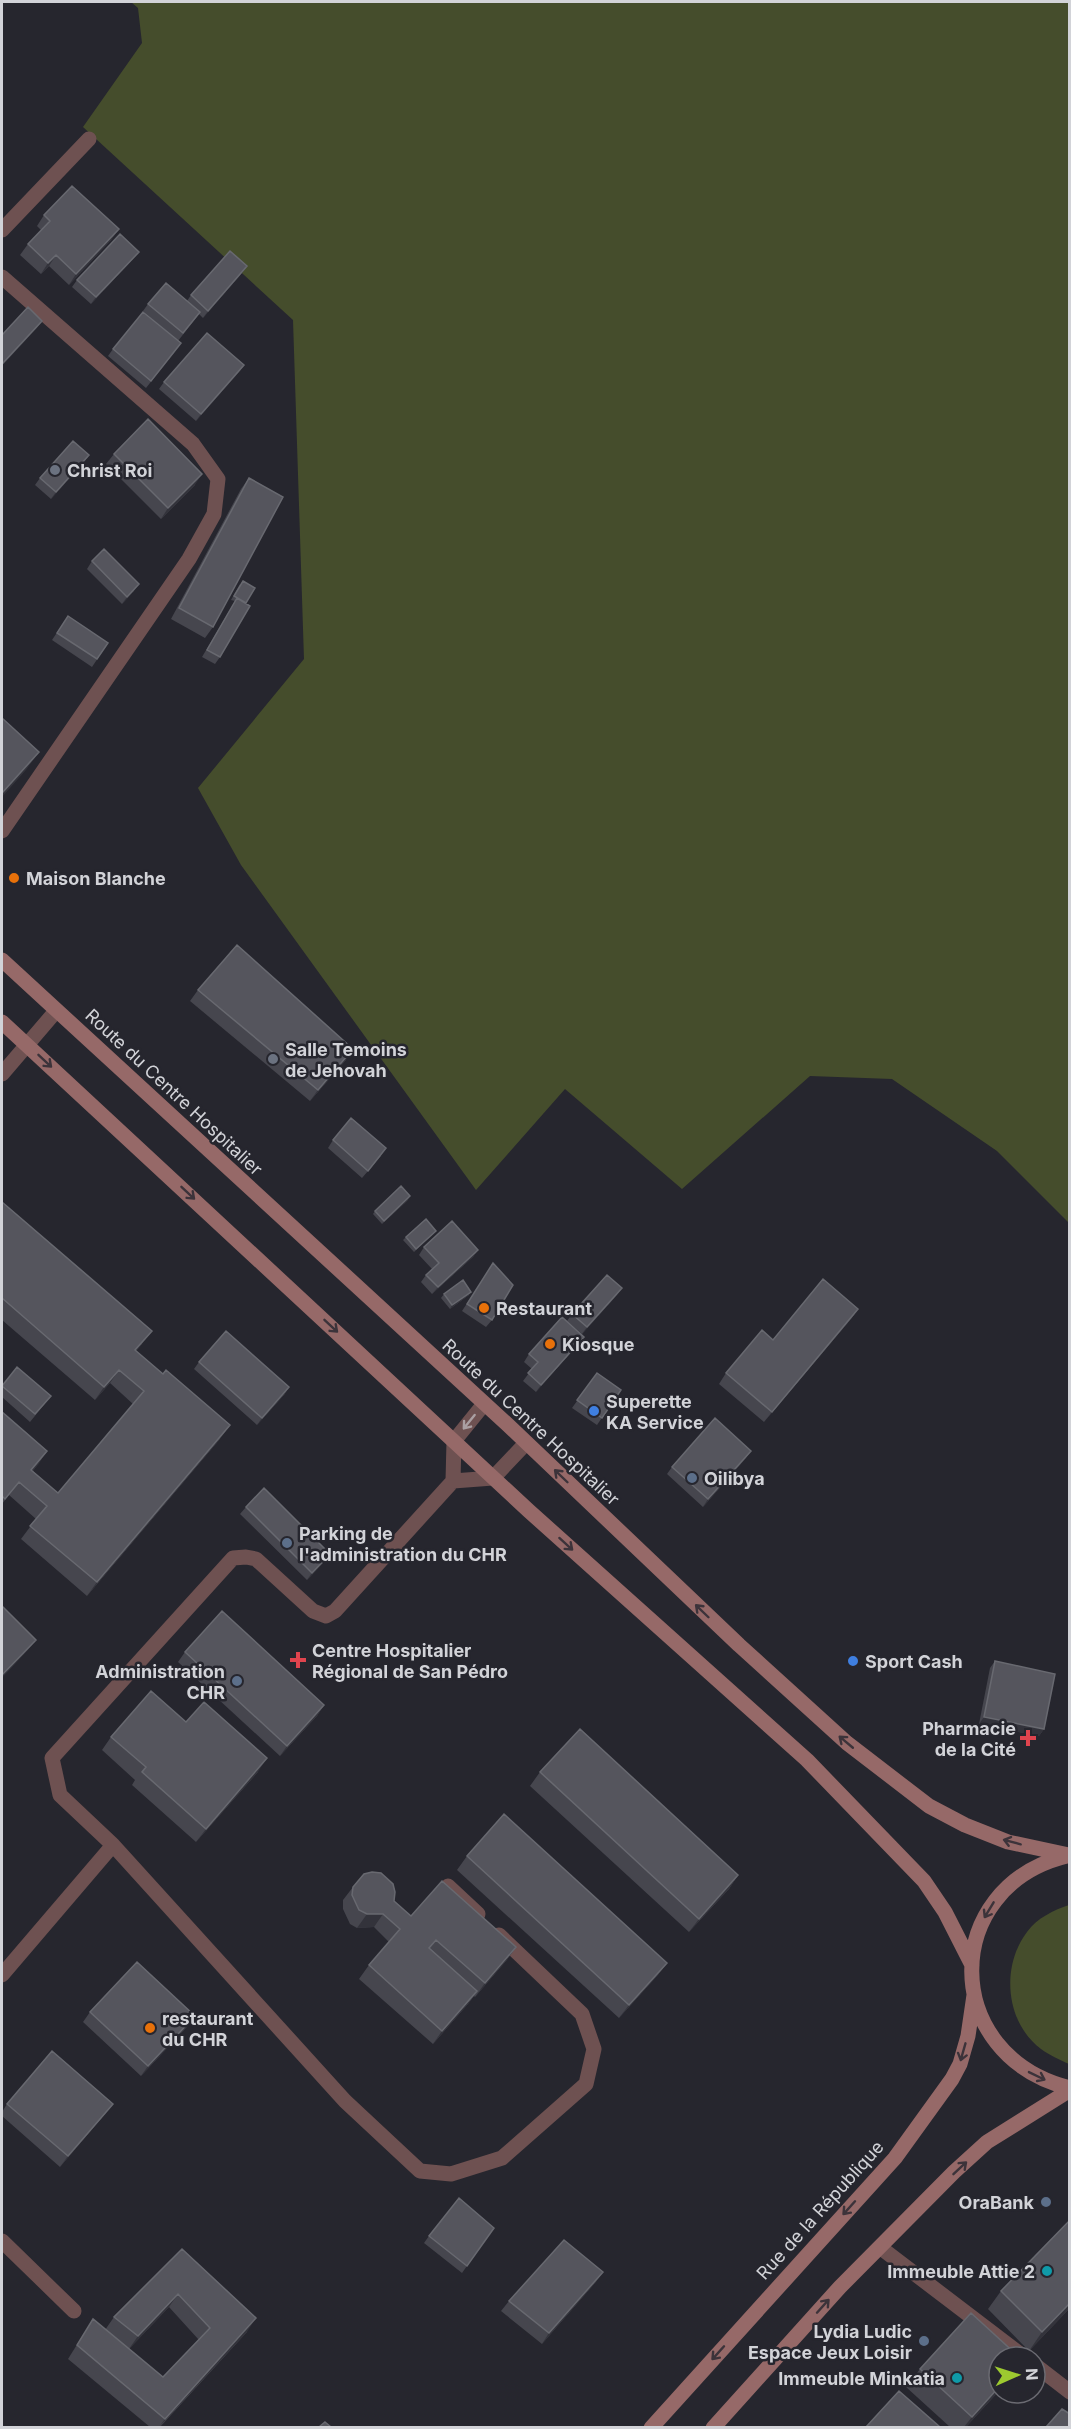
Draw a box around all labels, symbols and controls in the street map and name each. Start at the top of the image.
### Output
place label: Christ Roi [67,460,152,481]
marker: Christ Roi [48,463,62,477]
place label: Maison Blanche [26,868,166,889]
marker: Maison Blanche [7,871,21,885]
street label: Route du Centre Hospitalier [81,1004,267,1180]
place label: Salle Temoins de Jehovah [285,1039,407,1081]
marker: Salle Temoins de Jehovah [266,1052,280,1066]
one-way arrow [37,1054,52,1068]
one-way arrow [180,1186,195,1200]
place label: Restaurant [496,1298,592,1319]
marker: Restaurant [477,1301,491,1315]
one-way arrow [323,1319,338,1333]
street label: Route du Centre Hospitalier [438,1334,624,1510]
place label: Kiosque [562,1334,635,1355]
marker: Kiosque [543,1337,557,1351]
place label: Superette KA Service [606,1391,704,1433]
marker: Superette KA Service [587,1404,601,1418]
one-way arrow [463,1414,476,1430]
place label: Oilibya [704,1468,765,1489]
one-way arrow [554,1469,569,1483]
marker: Oilibya [685,1471,699,1485]
place label: Parking de l'administration du CHR [299,1523,507,1565]
marker: Parking de l'administration du CHR [280,1536,294,1550]
one-way arrow [558,1537,573,1551]
one-way arrow [695,1604,710,1618]
place label: Centre Hospitalier Régional de San Pédro [312,1640,508,1682]
marker: Centre Hospitalier Régional de San Pédro [289,1651,307,1669]
place label: Sport Cash [865,1651,963,1672]
marker: Sport Cash [846,1654,860,1668]
place label: Administration CHR [95,1661,225,1703]
marker: Administration CHR [230,1674,244,1688]
place label: Pharmacie de la Cité [922,1718,1016,1760]
marker: Pharmacie de la Cité [1021,1731,1035,1745]
one-way arrow [839,1735,854,1749]
one-way arrow [1003,1836,1022,1847]
one-way arrow [983,1901,995,1918]
place label: restaurant du CHR [162,2008,254,2050]
marker: restaurant du CHR [143,2021,157,2035]
one-way arrow [957,2042,968,2061]
one-way arrow [1027,2071,1045,2083]
street label: Rue de la République [752,2136,888,2284]
one-way arrow [952,2160,967,2175]
place label: OraBank [959,2192,1035,2213]
marker: OraBank [1039,2195,1053,2209]
one-way arrow [842,2201,856,2216]
place label: Immeuble Attie 2 [887,2261,1035,2282]
marker: Immeuble Attie 2 [1040,2264,1054,2278]
one-way arrow [816,2299,830,2314]
place label: Lydia Ludic Espace Jeux Loisir [748,2321,912,2363]
marker: Lydia Ludic Espace Jeux Loisir [917,2334,931,2348]
one-way arrow [711,2345,725,2360]
north arrow [987,2345,1047,2405]
place label: Immeuble Minkatia [778,2368,945,2389]
text: N [1022,2368,1042,2381]
marker: Immeuble Minkatia [950,2371,964,2385]

